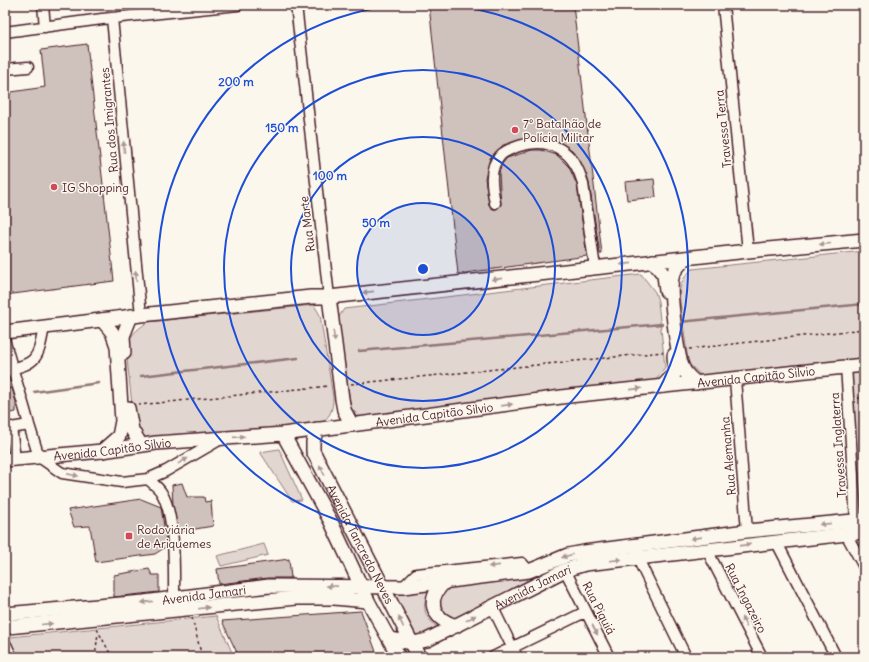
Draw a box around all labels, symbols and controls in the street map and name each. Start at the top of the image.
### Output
street label: Rua dos Imigrantes [97,67,121,173]
text: 200 m [218,74,254,89]
street label: Travessa Terra [711,89,735,169]
place label: 7º Batalhão de Polícia Militar [523,116,601,145]
text: 150 m [266,120,299,135]
marker: 7º Batalhão de Polícia Militar [510,125,520,135]
one-way arrow [121,141,128,153]
text: 100 m [313,168,347,183]
place label: IG Shopping [62,180,129,195]
marker: IG Shopping [49,182,59,192]
street label: Rua Marte [296,195,318,253]
text: 50 m [362,215,391,230]
one-way arrow [819,241,831,247]
one-way arrow [620,261,632,267]
centre of rings [416,262,430,276]
one-way arrow [133,270,140,282]
one-way arrow [491,276,503,283]
one-way arrow [362,289,374,295]
one-way arrow [331,329,337,342]
street label: Avenida Capitão Silvio [696,363,816,390]
one-way arrow [630,386,642,392]
street label: Travessa Inglaterra [827,392,849,498]
street label: Avenida Capitão Silvio [375,399,494,429]
one-way arrow [501,402,513,408]
street label: Rua Alemanha [717,416,739,496]
street label: Avenida Capitão Silvio [53,434,172,463]
one-way arrow [233,434,245,441]
one-way arrow [177,458,189,465]
one-way arrow [319,464,325,475]
one-way arrow [67,473,79,479]
street label: Avenida Tancredo Neves [324,482,398,606]
one-way arrow [819,520,831,527]
place label: Rodoviária de Ariquemes [137,522,211,551]
marker: Rodoviária de Ariquemes [124,531,134,541]
one-way arrow [690,535,702,541]
one-way arrow [739,542,751,548]
one-way arrow [561,553,573,559]
one-way arrow [610,557,622,563]
street label: Avenida Jamari [492,561,573,612]
street label: Rua Ingazeiro [722,561,770,636]
one-way arrow [488,563,500,569]
street label: Rua Piquiá [579,579,619,637]
street label: Avenida Jamari [161,582,247,607]
one-way arrow [325,583,338,589]
one-way arrow [141,599,153,605]
one-way arrow [198,604,210,611]
one-way arrow [465,615,477,621]
one-way arrow [397,616,403,628]
one-way arrow [741,617,748,628]
one-way arrow [41,620,53,627]
one-way arrow [592,624,598,636]

